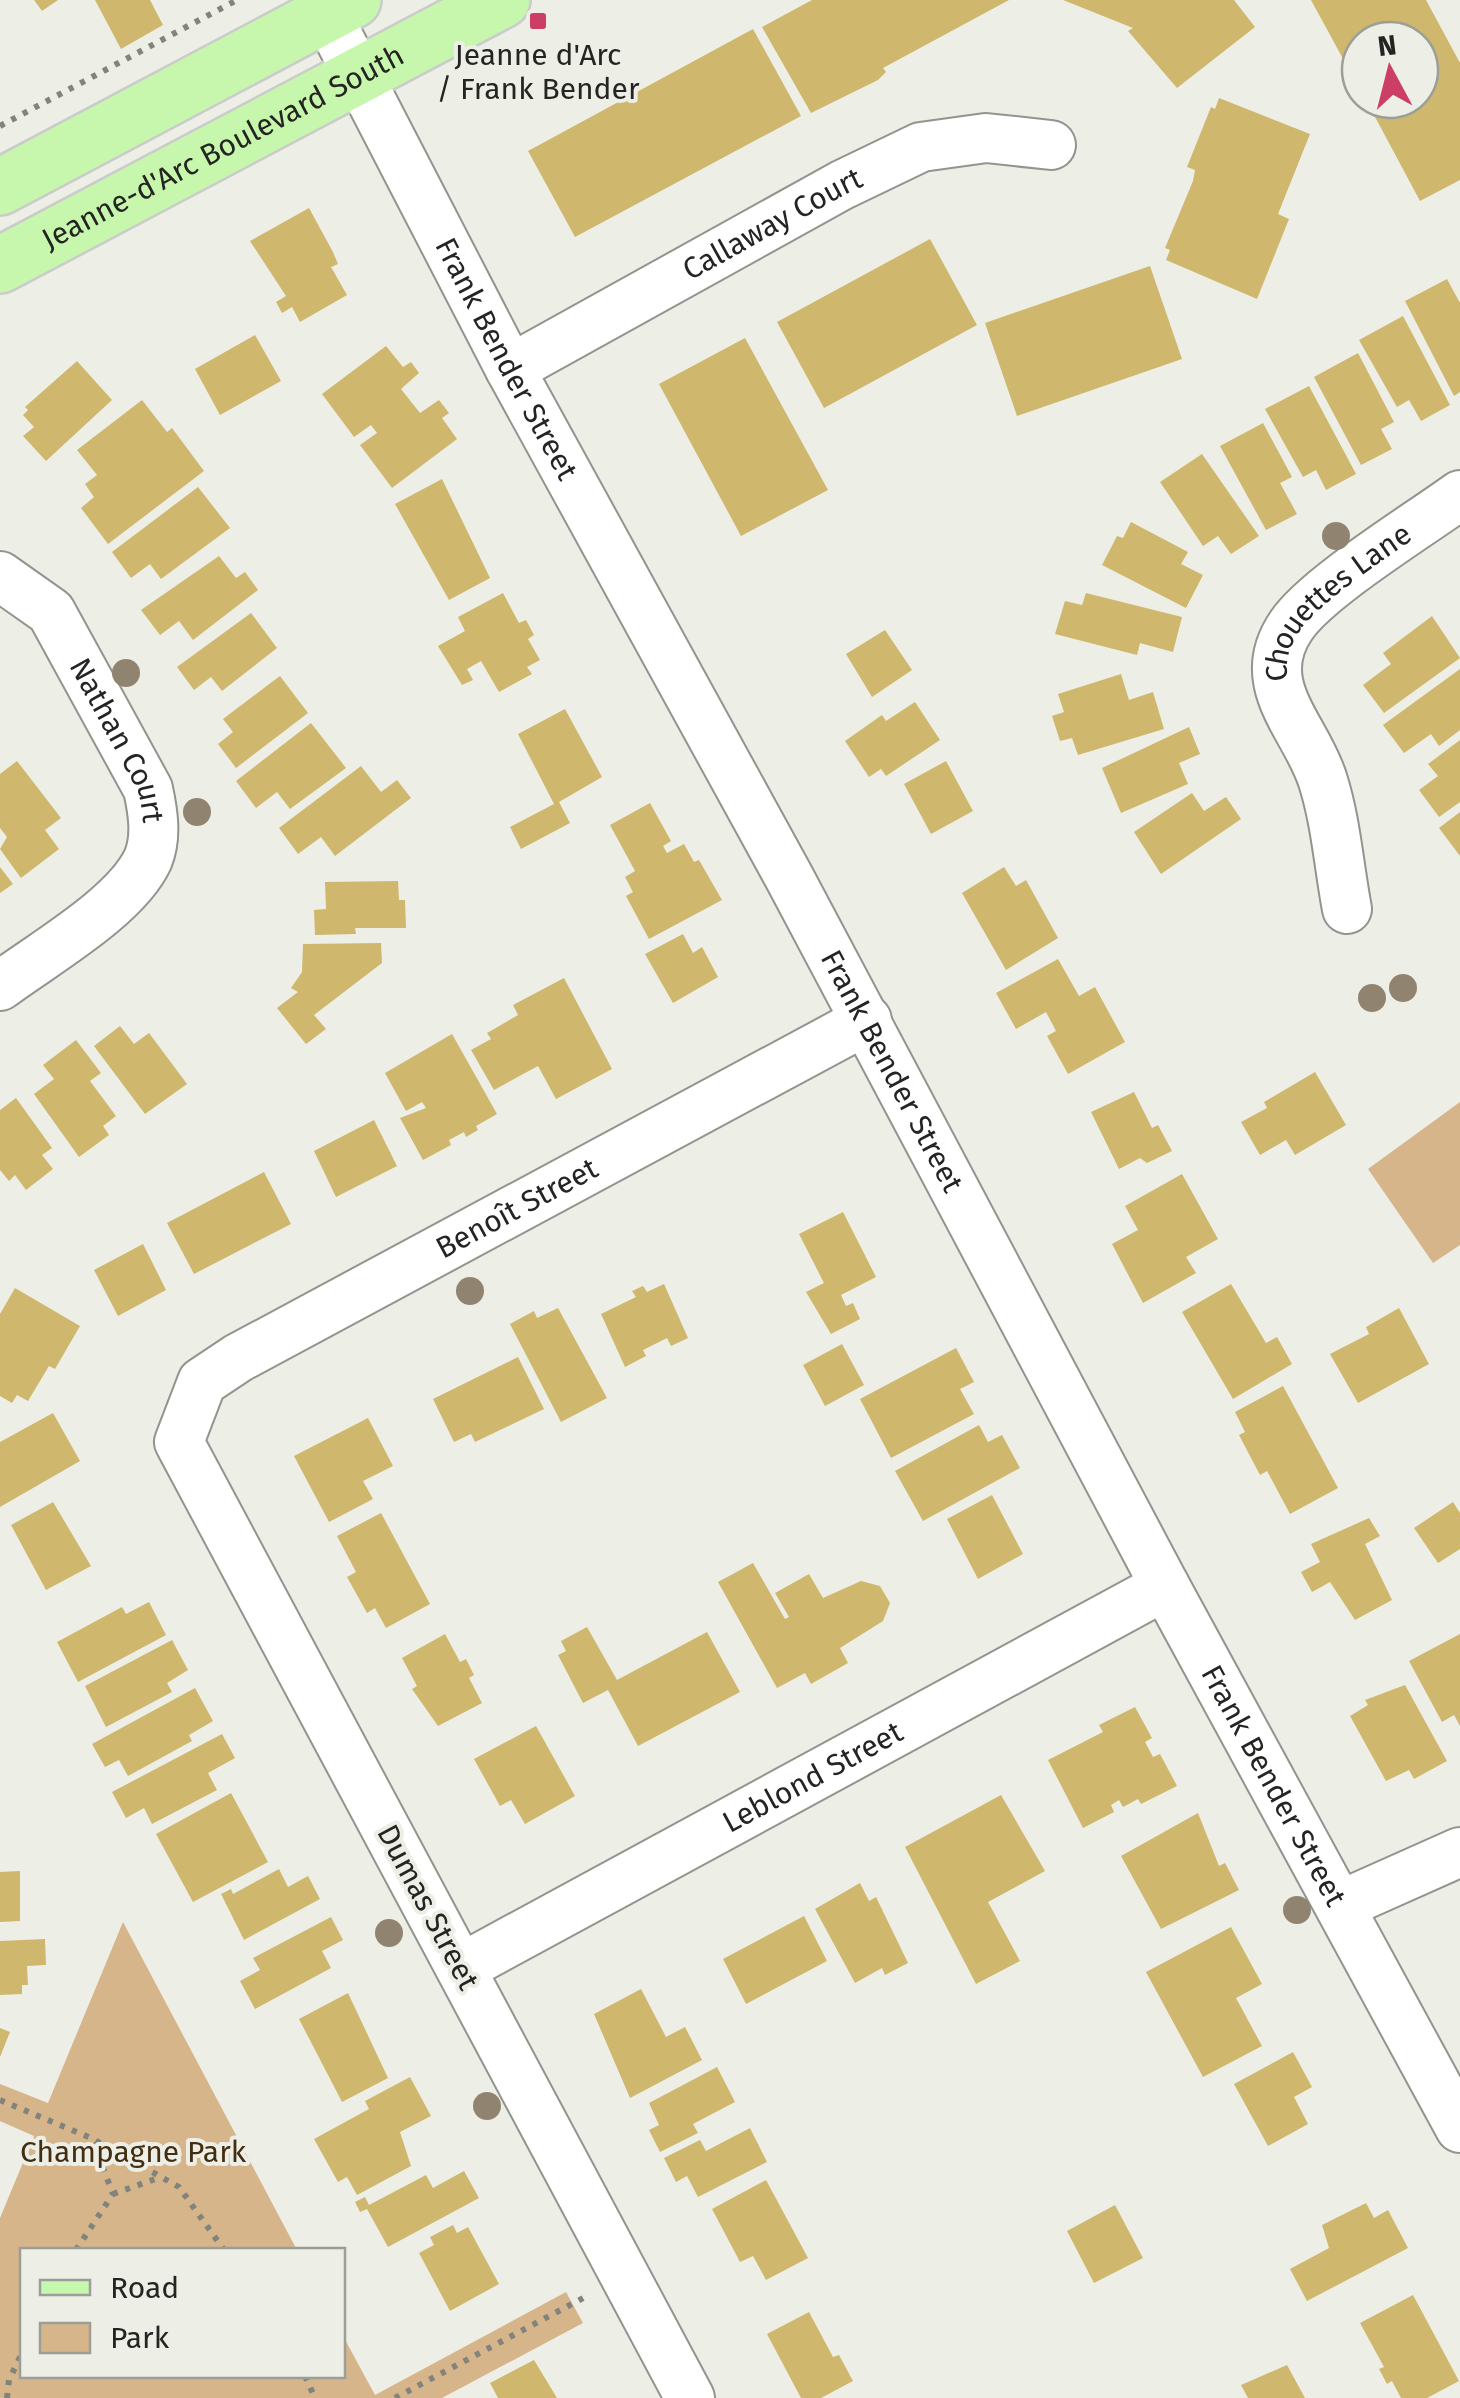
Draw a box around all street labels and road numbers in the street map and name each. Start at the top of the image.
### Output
street label: Jeanne-d'Arc Boulevard South [36,37,410,258]
street label: Callaway Court [676,160,868,288]
street label: Frank Bender Street [427,232,585,486]
street label: Chouettes Lane [1258,516,1418,683]
street label: Nathan Court [62,652,171,825]
street label: Frank Bender Street [813,944,971,1198]
street label: Benoît Street [430,1150,604,1266]
street label: Frank Bender Street [1193,1659,1354,1912]
street label: Leblond Street [716,1714,909,1841]
street label: Dumas Street [369,1818,487,1996]

